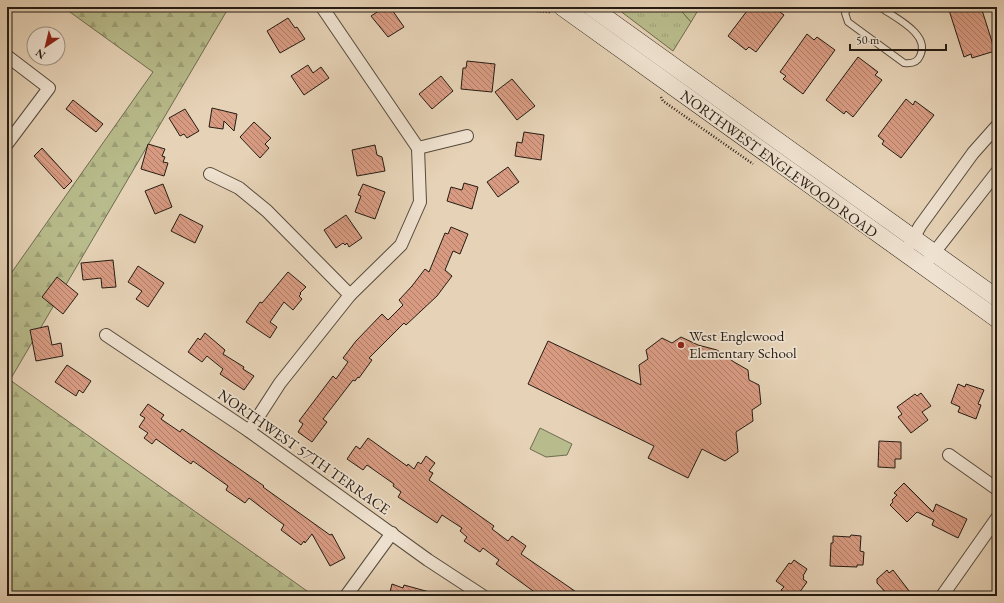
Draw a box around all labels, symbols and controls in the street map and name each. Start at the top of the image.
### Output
north arrow [26,26,66,66]
scale bar [850,26,946,52]
text: 50 m [856,32,880,48]
text: N [33,46,48,62]
street label: NORTHWEST ENGLEWOOD ROAD [677,86,882,242]
place label: West Englewood Elementary School [689,326,797,362]
marker: West Englewood Elementary School [676,340,686,350]
street label: NORTHWEST 57TH TERRACE [214,385,395,519]

